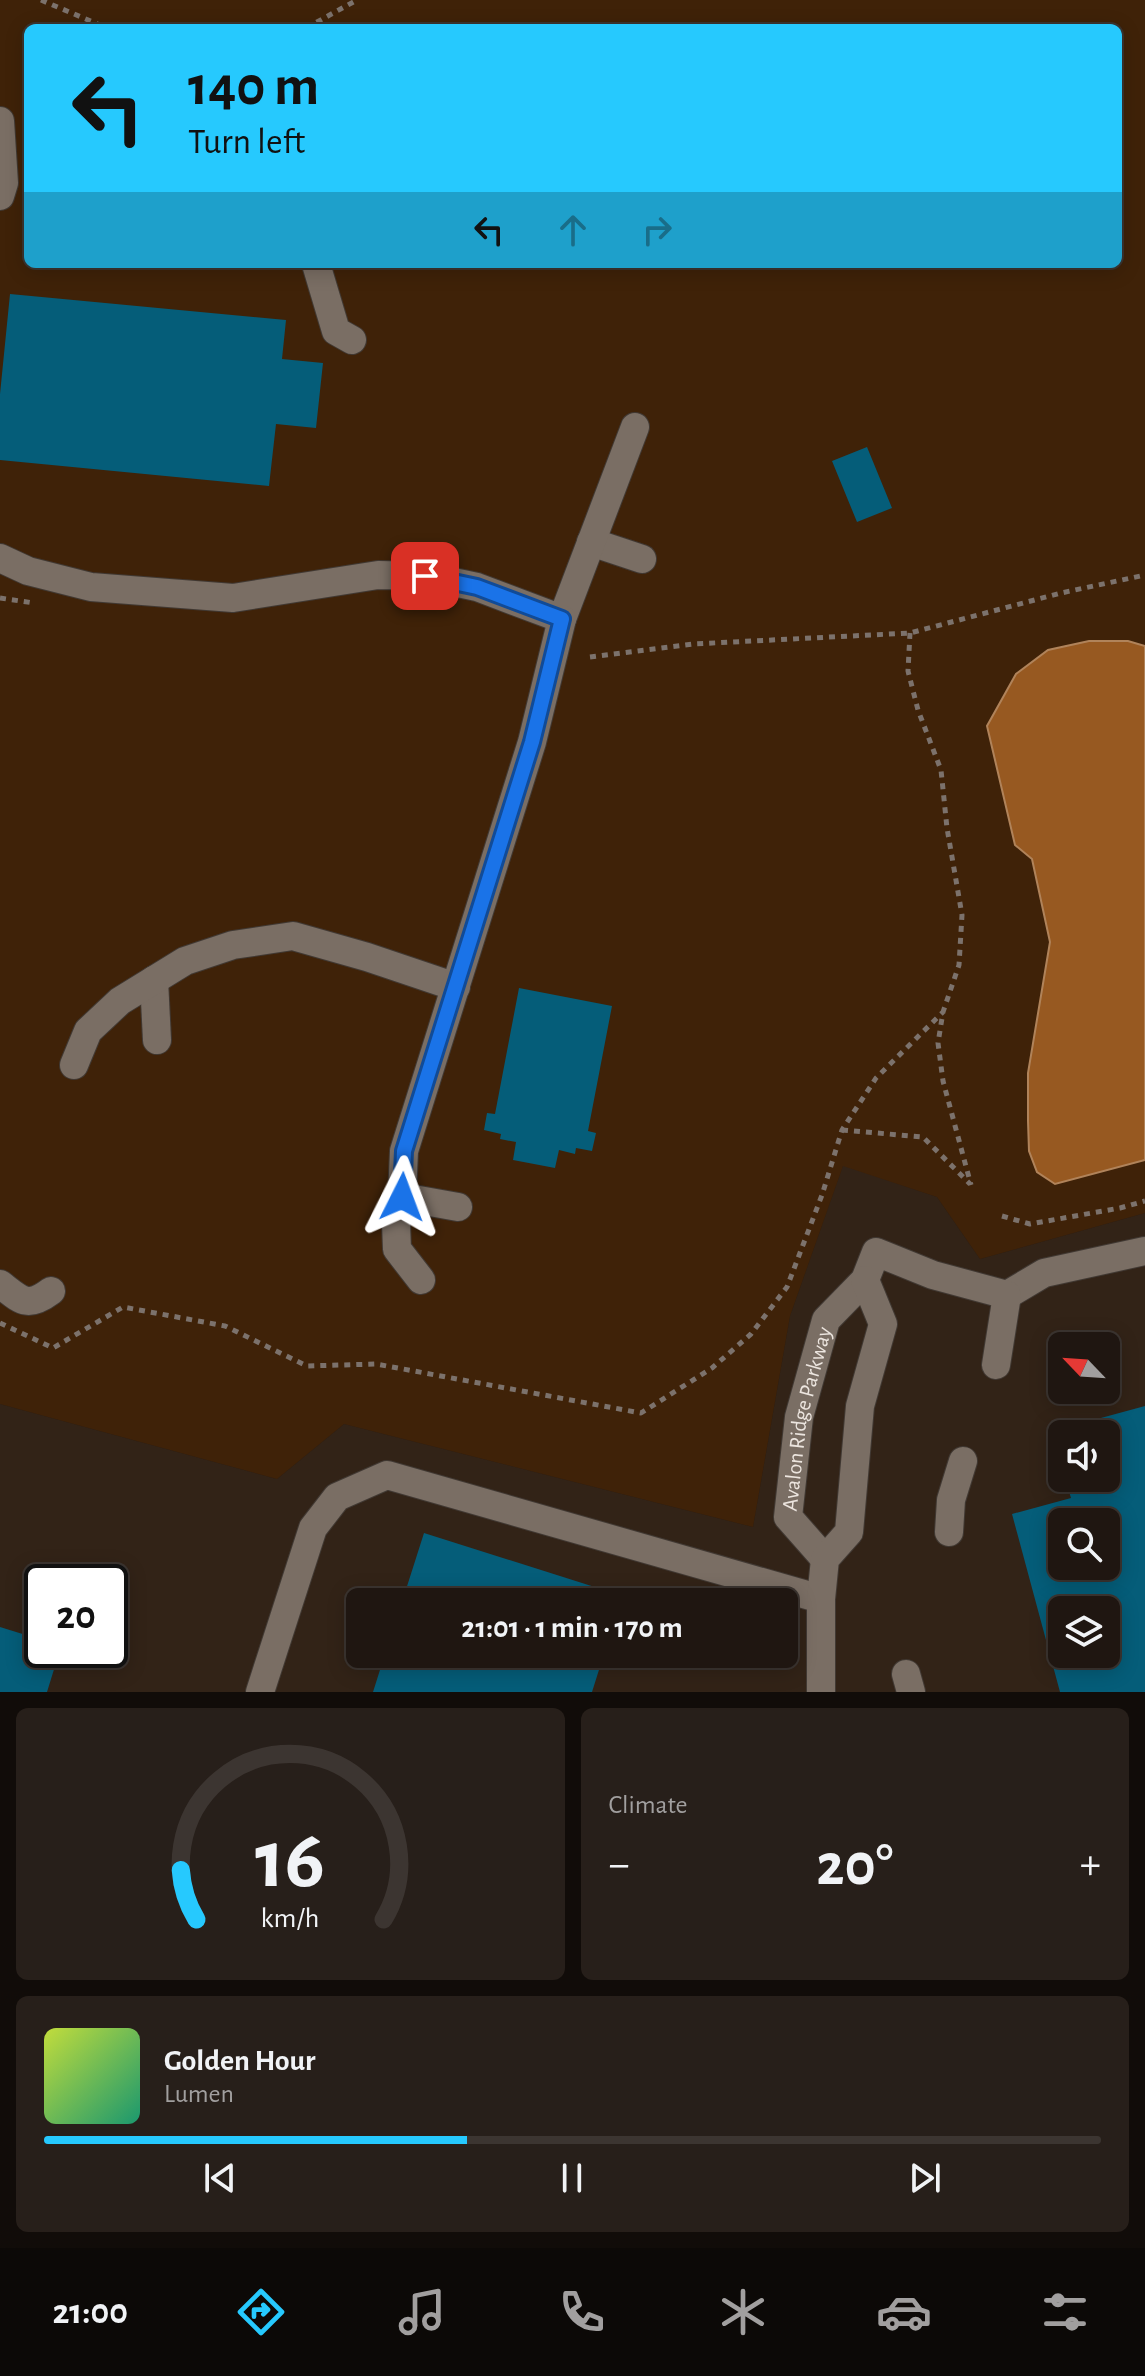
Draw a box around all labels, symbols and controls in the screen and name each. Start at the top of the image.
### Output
icon: left [56,56,160,160]
text: 140 m [188,59,319,115]
text: Turn left [188,124,305,160]
icon: left [467,208,511,252]
icon: ahead [551,208,595,252]
icon: right [635,208,679,252]
pin [391,542,459,610]
icon: arrive [403,554,447,598]
position arrow [360,1155,444,1239]
street label: Avalon Ridge Parkway [779,1324,836,1512]
north arrow [1048,1332,1120,1404]
map controls [1048,1332,1120,1668]
button: sound [1048,1420,1120,1492]
button: search [1048,1508,1120,1580]
speed limit sign: 20 [24,1564,128,1668]
button: layers [1048,1596,1120,1668]
text: 21:01 · 1 min · 170 m [461,1613,683,1643]
text: Climate [609,1792,687,1818]
text: 16 [255,1819,325,1903]
text: 20° [816,1836,893,1896]
text: − [609,1843,630,1887]
text: + [1080,1843,1101,1887]
text: km/h [261,1904,320,1933]
text: Golden Hour [164,2046,316,2076]
text: Lumen [164,2081,234,2107]
icon: previous [198,2156,242,2200]
icon: pause [550,2156,594,2200]
icon: next [903,2156,947,2200]
icon: directions [233,2284,289,2340]
icon: music [394,2284,450,2340]
icon: phone [554,2284,610,2340]
icon: climate [715,2284,771,2340]
icon: car [876,2284,932,2340]
icon: filters [1037,2284,1093,2340]
text: 21:00 [52,2294,128,2330]

